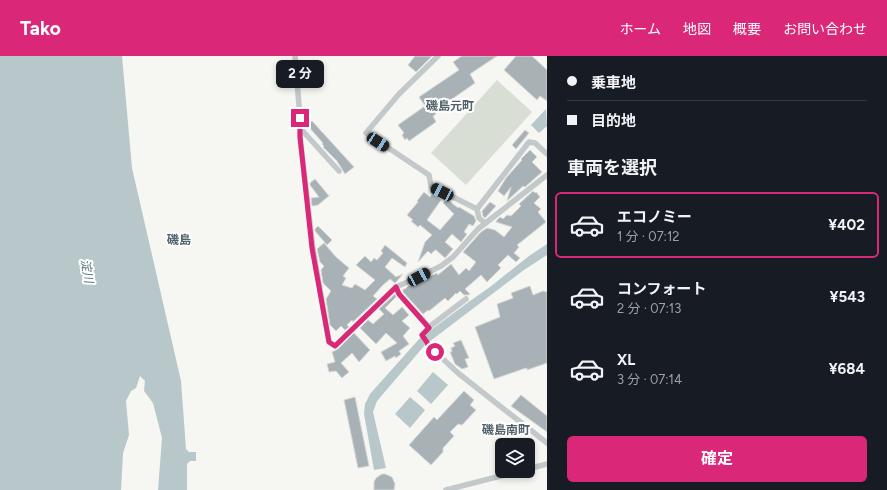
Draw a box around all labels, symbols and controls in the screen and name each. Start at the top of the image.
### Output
text: Tako [20,17,61,40]
text: ホーム [619,21,661,38]
text: 地図 [683,21,711,38]
text: 概要 [733,21,761,38]
text: お問い合わせ [783,21,867,38]
callout: 2 分 [276,60,324,88]
text: 2 分 [288,66,312,81]
text: 乗車地 [591,74,636,92]
district label: 磯島元町 [425,99,474,113]
route end [291,109,309,127]
text: 目的地 [591,112,636,130]
car [365,130,391,154]
text: 車両を選択 [567,157,657,179]
car [429,181,455,203]
icon: car [569,207,605,243]
text: エコノミー [617,208,692,226]
text: ¥402 [828,216,865,234]
text: 1 分 · 07:12 [617,229,680,244]
district label: 磯島 [166,233,191,247]
water label: 淀川 [78,258,96,286]
car [406,266,432,288]
icon: car [569,279,605,315]
text: コンフォート [617,280,707,298]
text: ¥543 [830,288,865,306]
text: 2 分 · 07:13 [617,301,681,316]
route start [426,343,444,361]
icon: car [569,351,605,387]
text: XL [617,351,635,369]
text: ¥684 [829,360,865,378]
text: 3 分 · 07:14 [617,372,682,387]
district label: 磯島南町 [481,423,530,437]
button: 確定 [567,436,867,482]
map controls [495,438,535,478]
button: layers [495,438,535,478]

